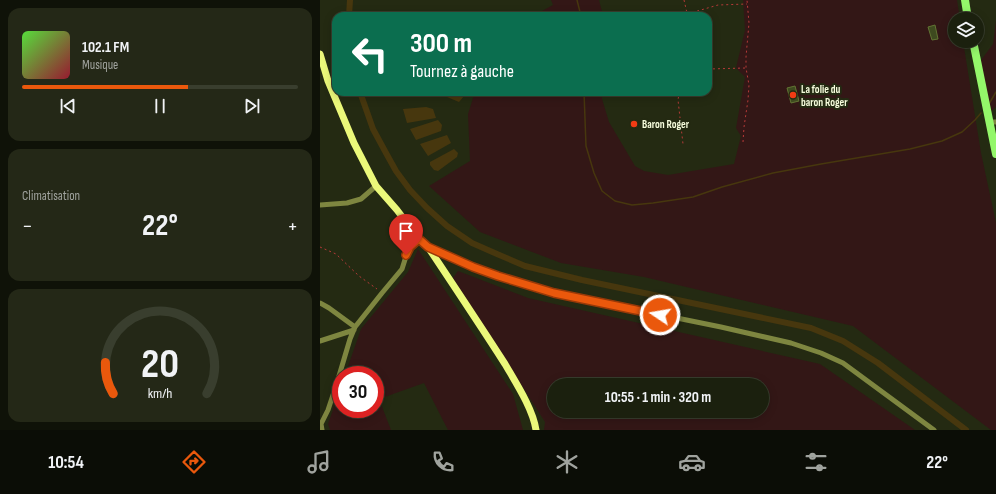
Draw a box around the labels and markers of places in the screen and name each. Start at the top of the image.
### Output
place label: La folie du baron Roger [801,83,848,109]
marker: La folie du baron Roger [788,90,798,100]
place label: Baron Roger [642,118,690,131]
marker: Baron Roger [629,119,639,129]
pin [389,214,423,255]

